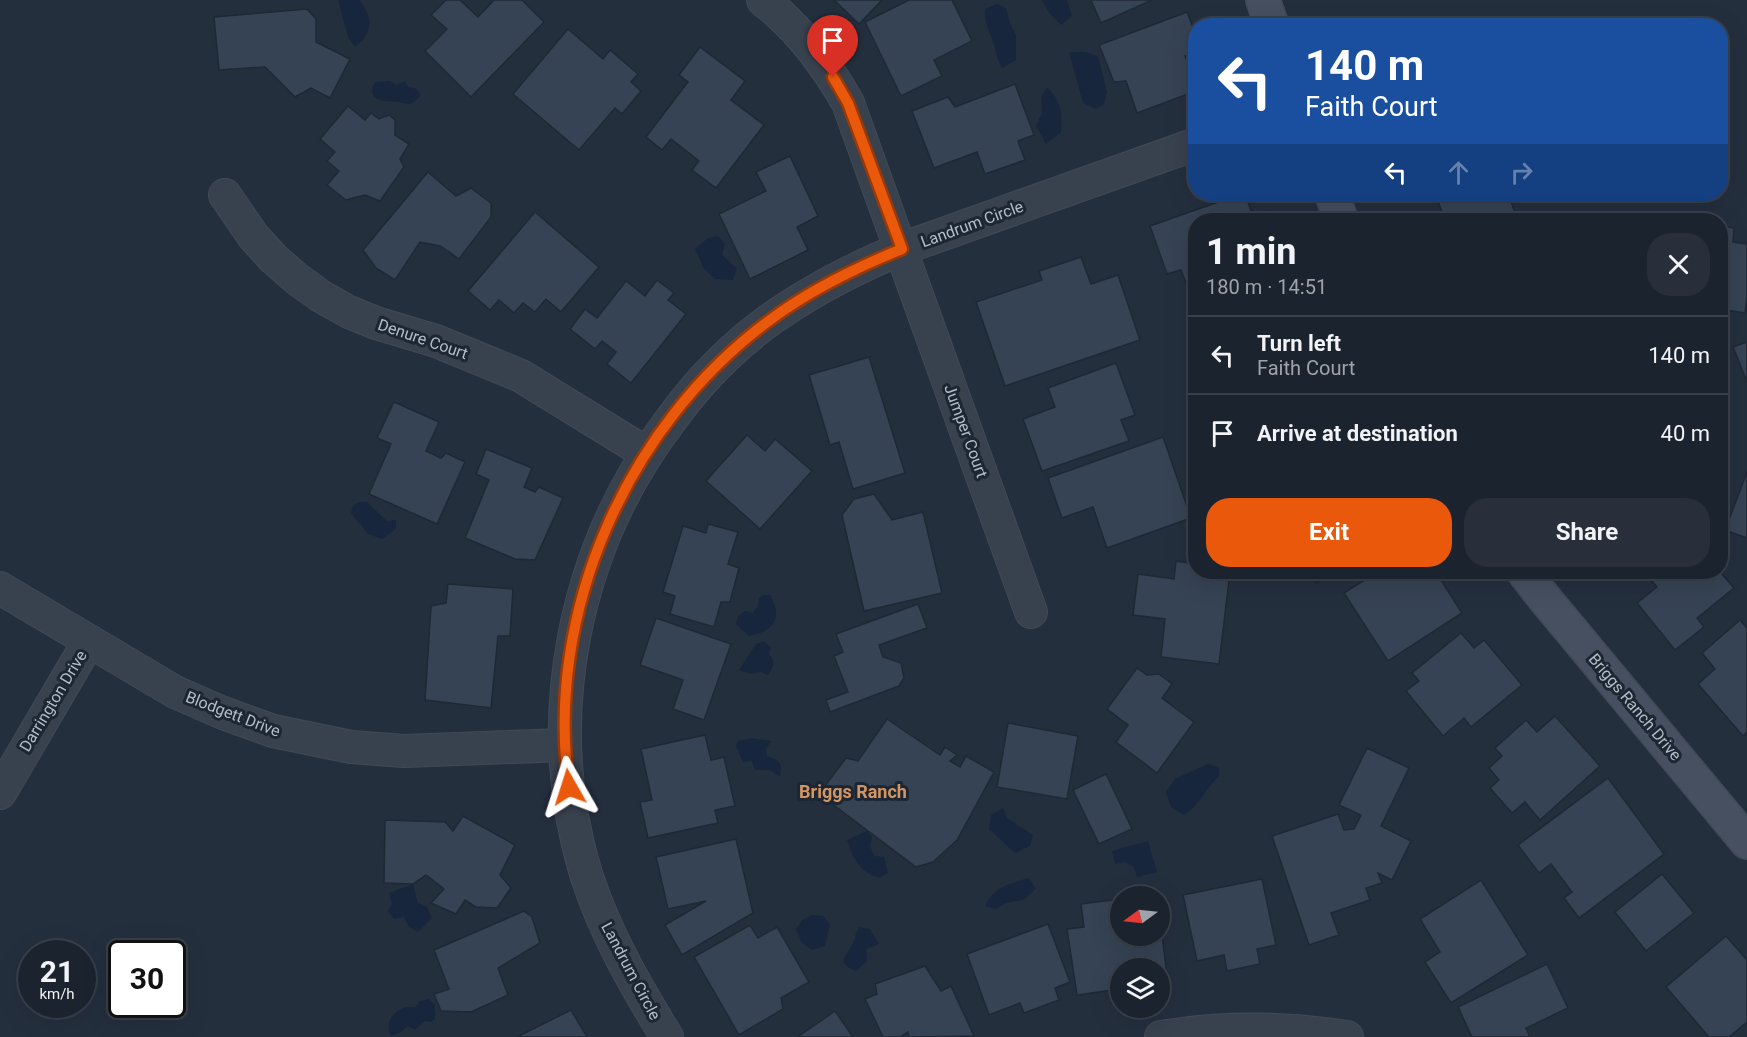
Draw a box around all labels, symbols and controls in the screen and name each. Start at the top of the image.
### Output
pin [807,15,858,77]
icon: arrive [816,24,849,57]
text: 140 m [1305,41,1424,90]
icon: left [1206,42,1284,120]
text: Faith Court [1305,91,1438,123]
icon: left [1379,156,1412,189]
icon: ahead [1442,156,1475,189]
icon: right [1505,156,1538,189]
street label: Landrum Circle [918,197,1026,251]
text: 1 min [1206,231,1297,273]
button: close [1647,233,1710,296]
text: 180 m · 14:51 [1206,275,1327,299]
street label: Denure Court [376,315,470,363]
text: Turn left [1257,331,1341,356]
icon: left [1206,339,1239,372]
text: 140 m [1648,343,1710,368]
text: Faith Court [1257,356,1355,380]
street label: Jumper Court [940,382,992,480]
icon: arrive [1206,417,1239,450]
text: Arrive at destination [1257,421,1458,446]
text: 40 m [1661,421,1710,446]
button: Exit [1206,498,1452,567]
button: Share [1464,498,1710,567]
street label: Darrington Drive [15,647,91,755]
street label: Briggs Ranch Drive [1585,650,1685,764]
street label: Blodgett Drive [183,687,283,741]
position arrow [537,755,601,819]
district label: Briggs Ranch [799,781,907,802]
north arrow [1110,886,1170,946]
map controls [1110,886,1170,1018]
street label: Landrum Circle [597,919,665,1023]
speed limit sign: 30 [108,940,186,1018]
text: 21 [40,954,74,989]
button: layers [1110,958,1170,1018]
text: km/h [39,985,75,1003]

